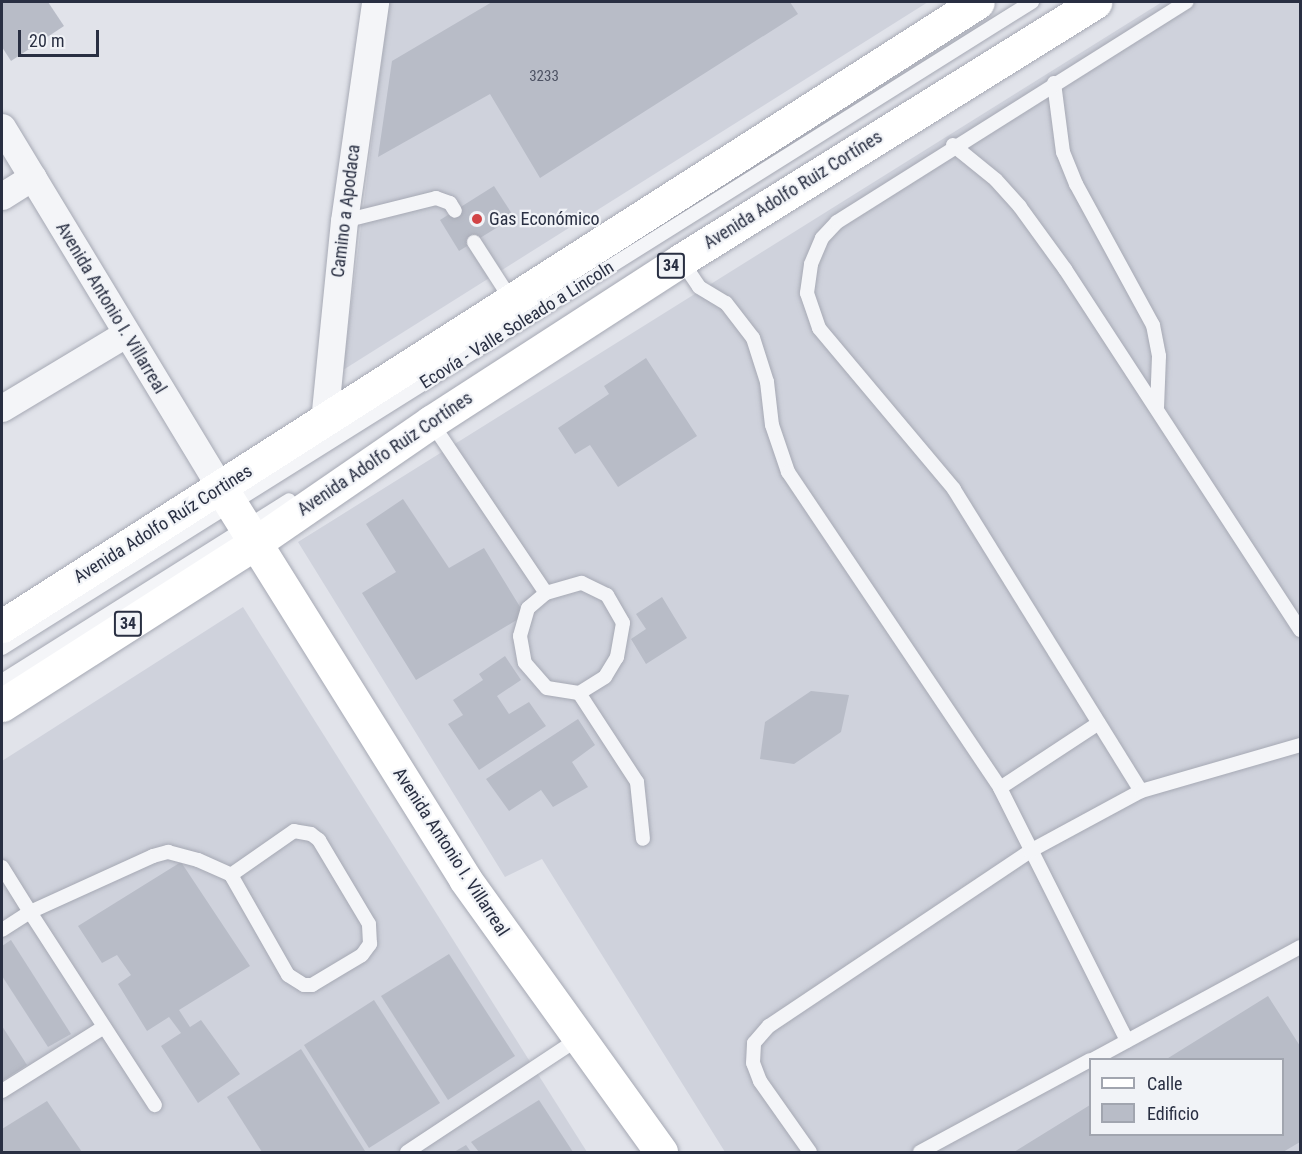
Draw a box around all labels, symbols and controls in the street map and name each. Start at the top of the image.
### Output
scale bar [21,18,102,56]
text: 20 m [29,30,64,51]
house number: 3233 [529,68,559,86]
street label: Avenida Adolfo Ruiz Cortínes [700,126,886,254]
street label: Camino a Apodaca [327,143,365,279]
place label: Gas Económico [489,208,600,230]
marker: Gas Económico [470,212,484,226]
street label: Avenida Antonio I. Villarreal [51,218,171,398]
road number: 34 [656,253,686,279]
street label: Ecovía - Valle Soleado a Lincoln [416,256,618,394]
street label: Avenida Adolfo Ruiz Cortínes [293,387,477,521]
street label: Avenida Adolfo Ruíz Cortines [70,460,256,588]
road number: 34 [113,611,143,637]
street label: Avenida Antonio I. Villarreal [388,764,514,940]
legend [1089,1058,1284,1136]
text: Calle [1147,1073,1183,1094]
text: Edificio [1147,1103,1199,1124]

